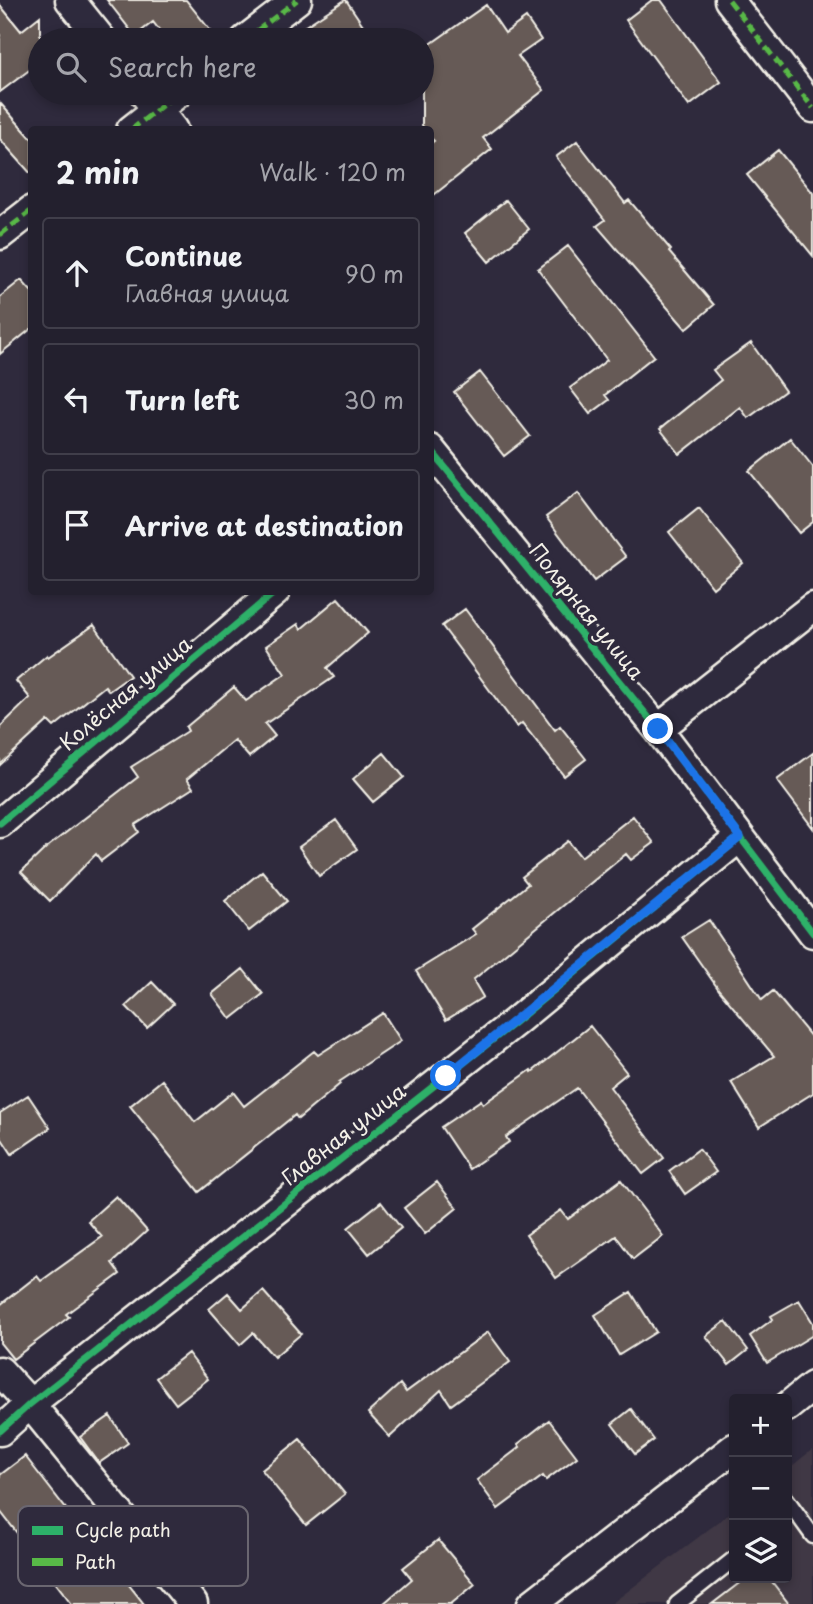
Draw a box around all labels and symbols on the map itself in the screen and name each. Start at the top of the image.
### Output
street label: Полярная улица [522,536,653,686]
street label: Колёсная улица [52,627,198,757]
route end [642,713,673,744]
route start [430,1060,461,1091]
street label: Главная улица [274,1074,412,1192]
legend [18,1506,248,1586]
text: Cycle path [75,1515,171,1543]
text: Path [75,1547,116,1575]

